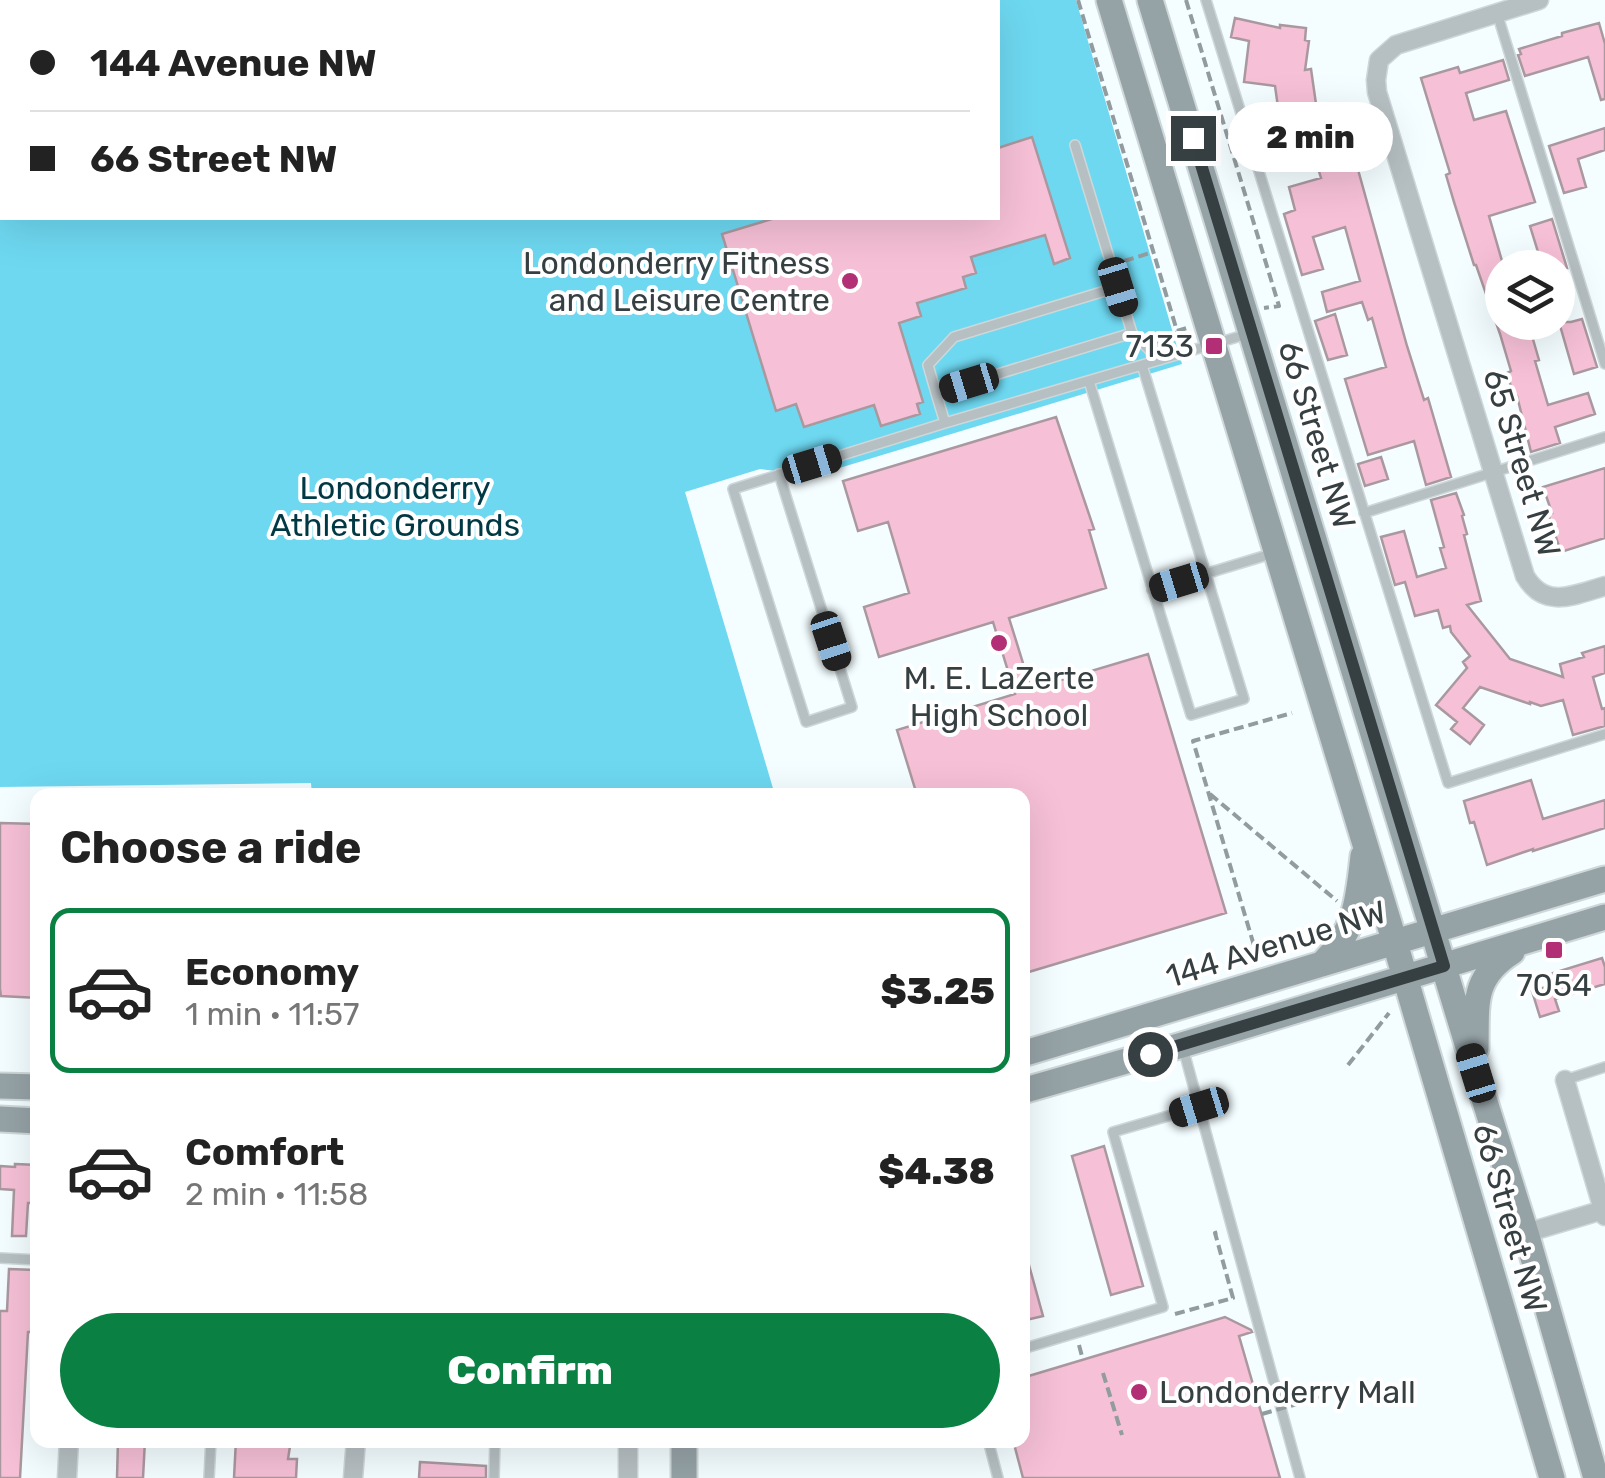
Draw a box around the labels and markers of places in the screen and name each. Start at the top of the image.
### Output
place label: Londonderry Fitness and Leisure Centre [523,244,830,319]
marker: Londonderry Fitness and Leisure Centre [839,270,861,292]
place label: 7133 [1125,327,1194,365]
marker: 7133 [1203,335,1225,357]
marker: M. E. LaZerte High School [988,632,1010,654]
place label: M. E. LaZerte High School [903,659,1095,734]
marker: 7054 [1543,939,1565,961]
place label: 7054 [1516,966,1592,1004]
place label: Londonderry Mall [1159,1373,1416,1411]
marker: Londonderry Mall [1128,1381,1150,1403]

